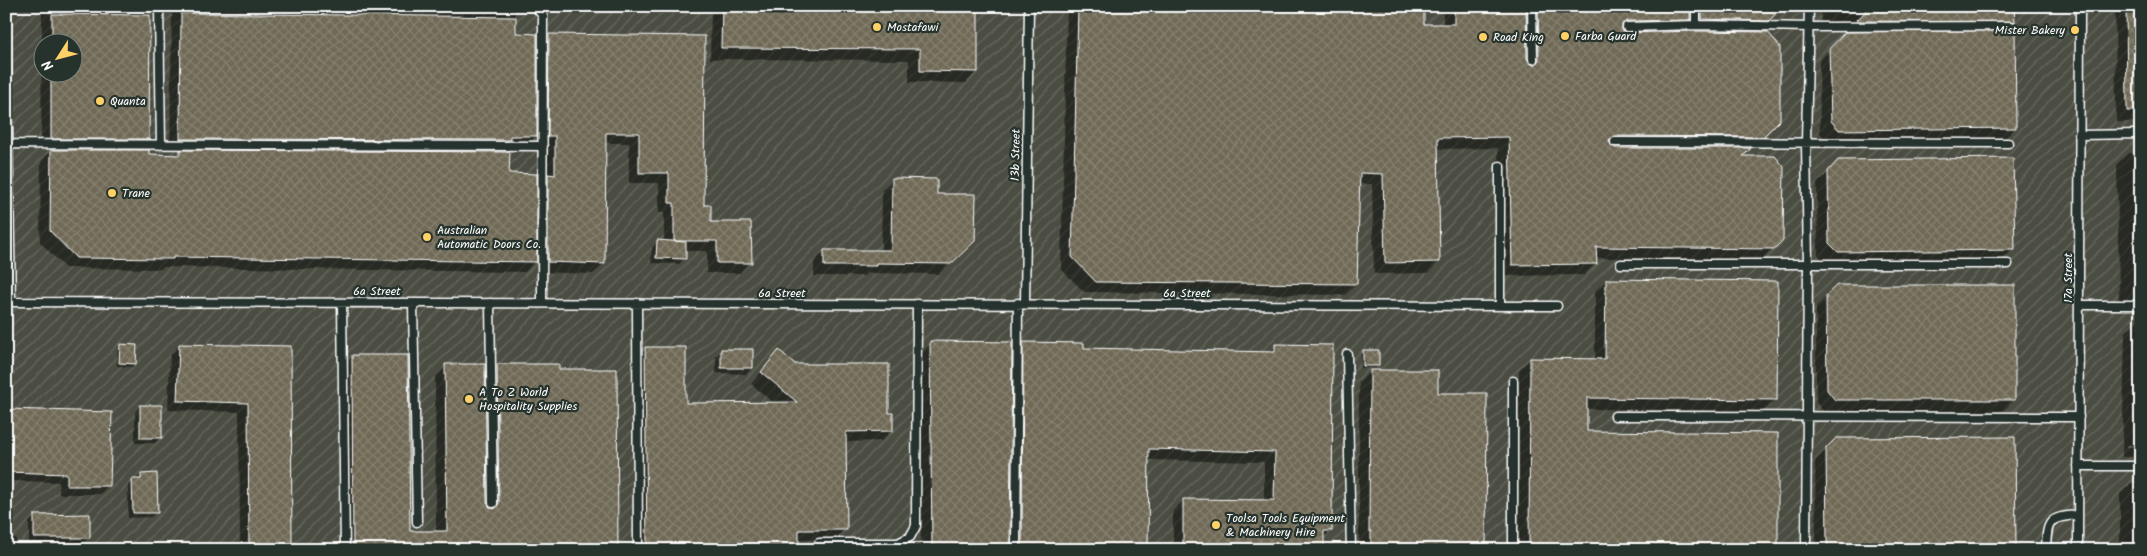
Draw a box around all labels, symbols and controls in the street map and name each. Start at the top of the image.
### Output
place label: Mostafawi [887,18,940,37]
marker: Mostafawi [871,21,883,33]
place label: Mister Bakery [1995,21,2065,40]
marker: Mister Bakery [2069,24,2081,36]
place label: Farba Guard [1575,27,1637,46]
place label: Road King [1493,28,1544,47]
marker: Farba Guard [1559,30,1571,42]
marker: Road King [1477,31,1489,43]
north arrow [32,32,82,82]
text: N [37,55,60,75]
place label: Quanta [110,92,146,111]
marker: Quanta [94,95,106,107]
street label: 13b Street [1006,128,1026,181]
place label: Trane [122,184,150,203]
marker: Trane [106,187,118,199]
place label: Australian Automatic Doors Co. [437,221,541,254]
marker: Australian Automatic Doors Co. [421,231,433,243]
street label: 17a Street [2059,253,2078,303]
street label: 6a Street [353,282,401,301]
street label: 6a Street [758,284,806,303]
street label: 6a Street [1163,284,1211,303]
place label: A To Z World Hospitality Supplies [479,383,577,416]
marker: A To Z World Hospitality Supplies [463,393,475,405]
place label: Toolsa Tools Equipment & Machinery Hire [1226,509,1345,542]
marker: Toolsa Tools Equipment & Machinery Hire [1210,519,1222,531]

